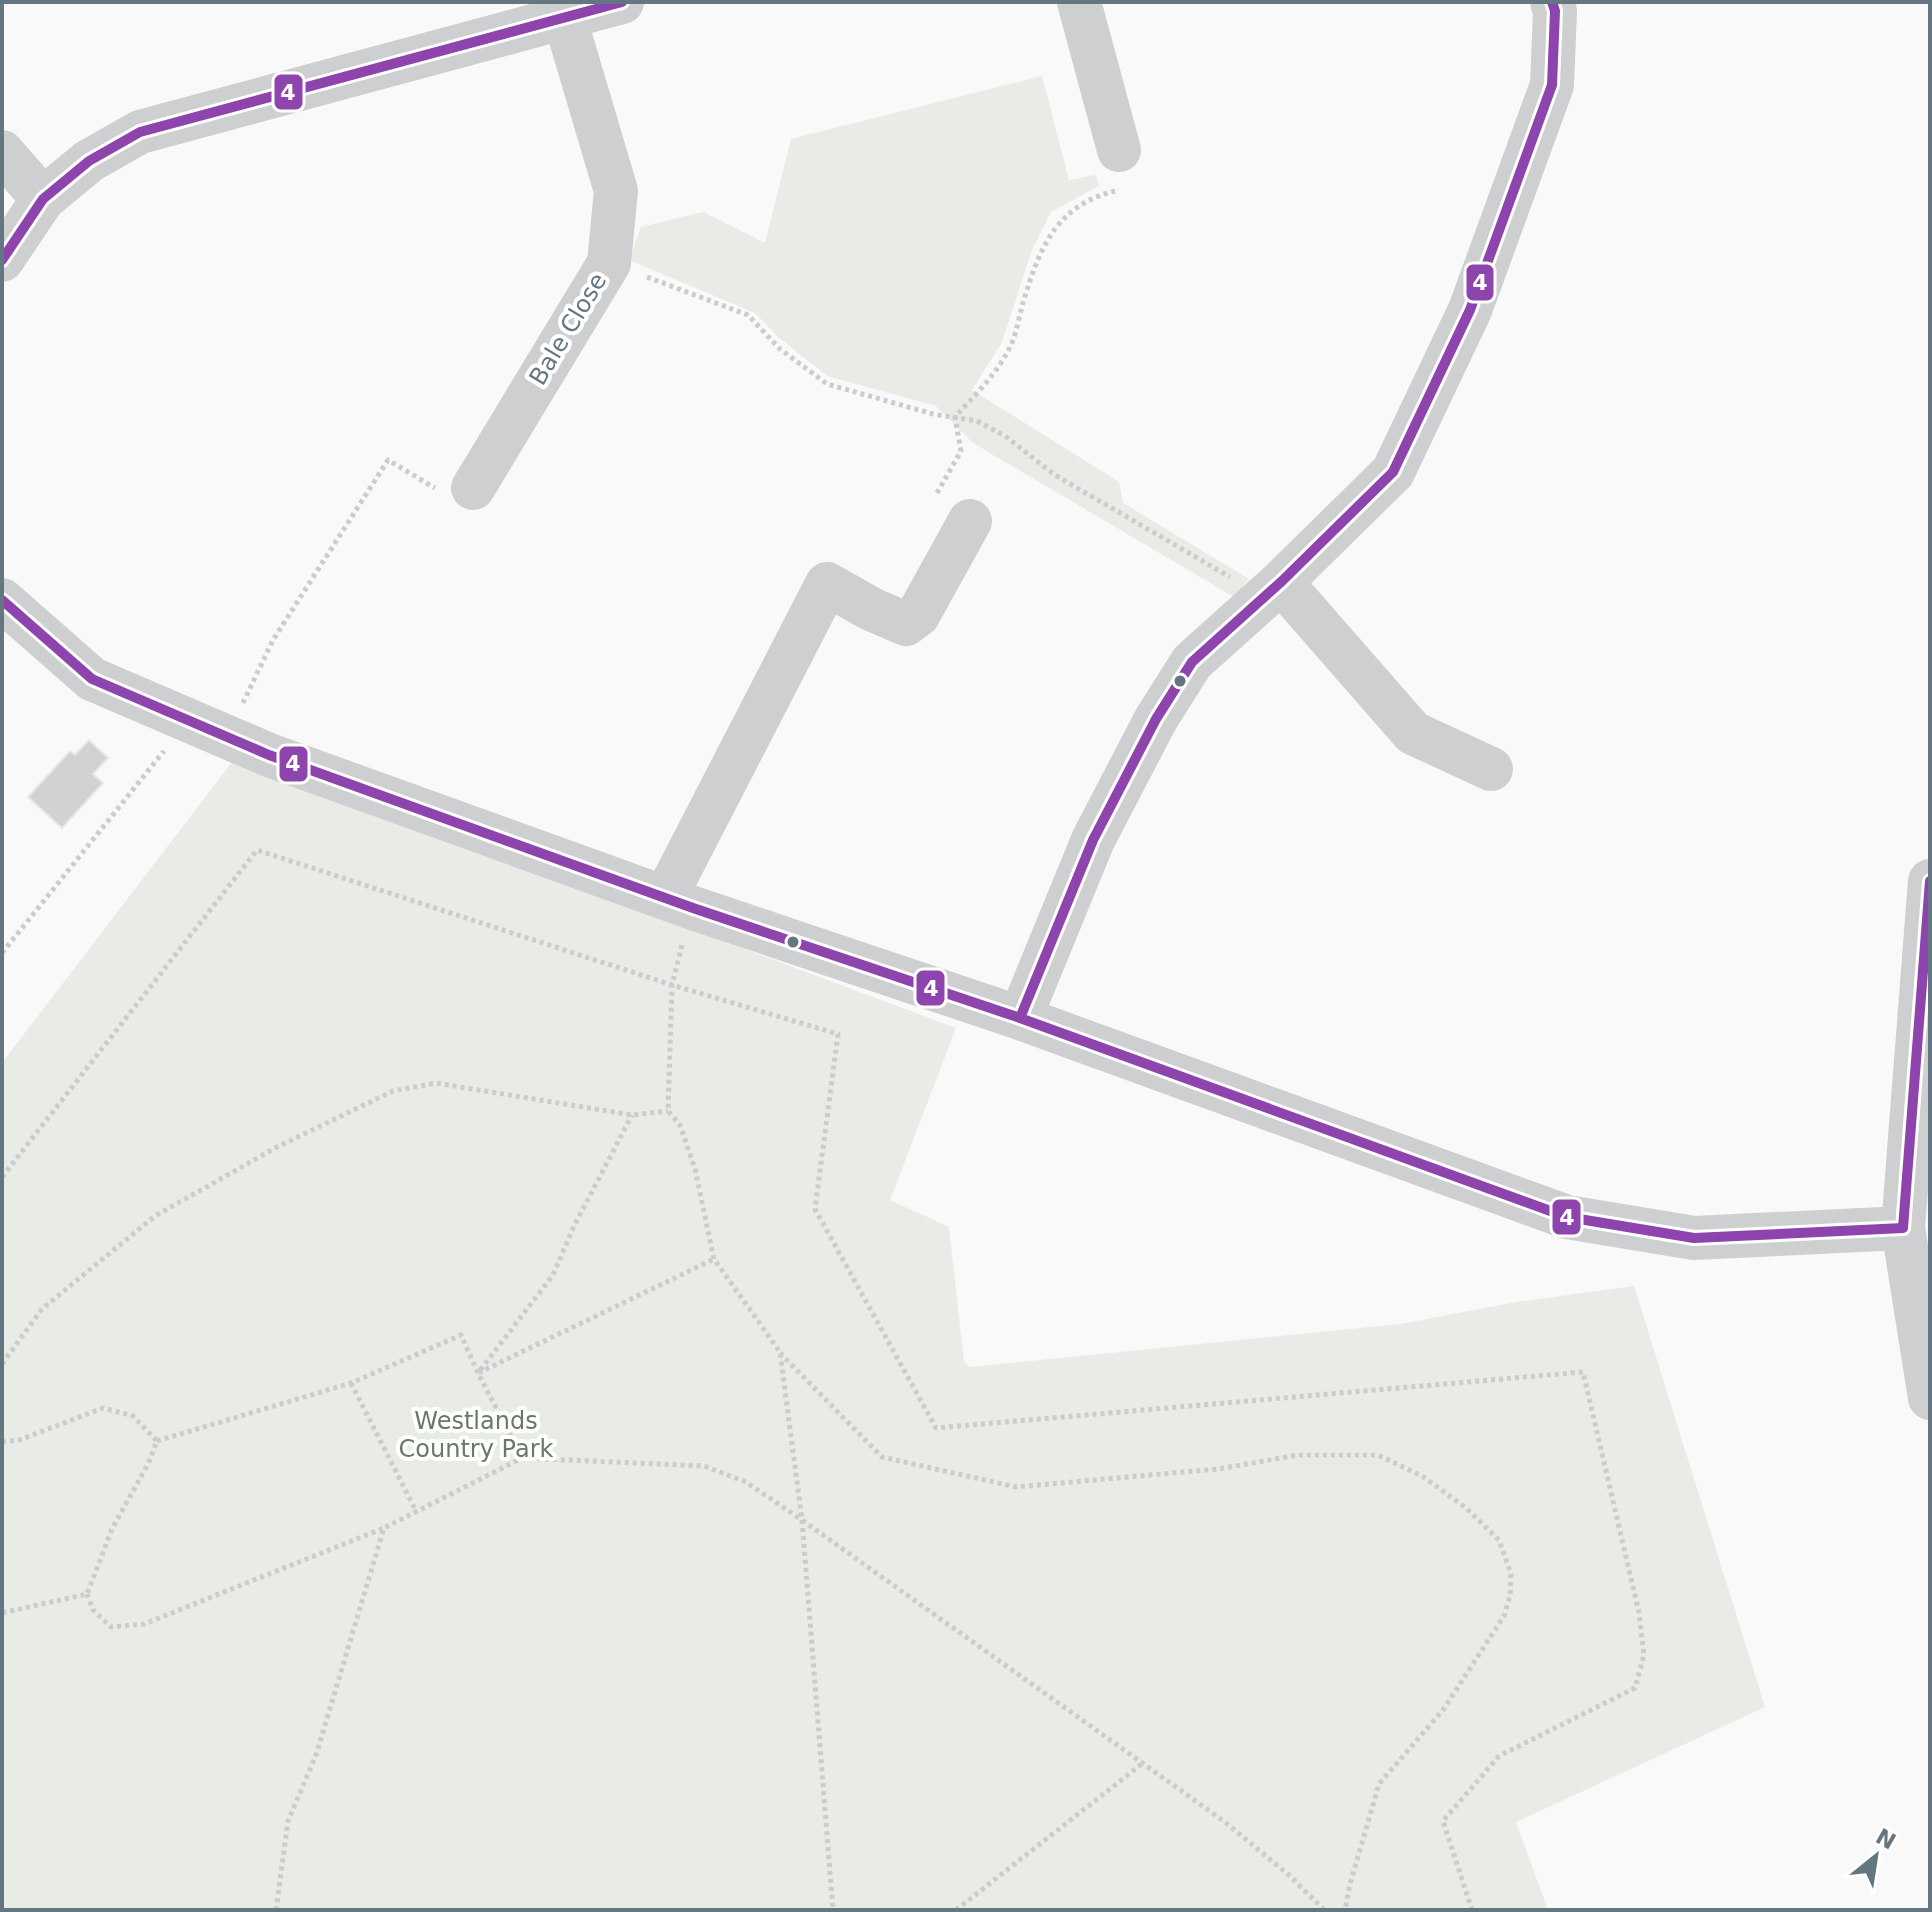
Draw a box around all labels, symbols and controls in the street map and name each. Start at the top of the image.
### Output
line badge: 4 [273,73,304,111]
text: 4 [280,80,296,105]
line badge: 4 [1465,263,1495,302]
street label: Bale Close [524,268,612,390]
text: 4 [1472,270,1488,295]
unlabelled marker [1172,673,1188,689]
line badge: 4 [278,745,309,783]
text: 4 [285,751,301,776]
unlabelled marker [785,934,801,950]
line badge: 4 [915,969,946,1007]
text: 4 [923,976,939,1001]
line badge: 4 [1551,1198,1582,1236]
text: 4 [1559,1205,1575,1230]
park label: Westlands Country Park [399,1407,554,1463]
north arrow [1836,1816,1916,1896]
text: N [1872,1824,1900,1855]

